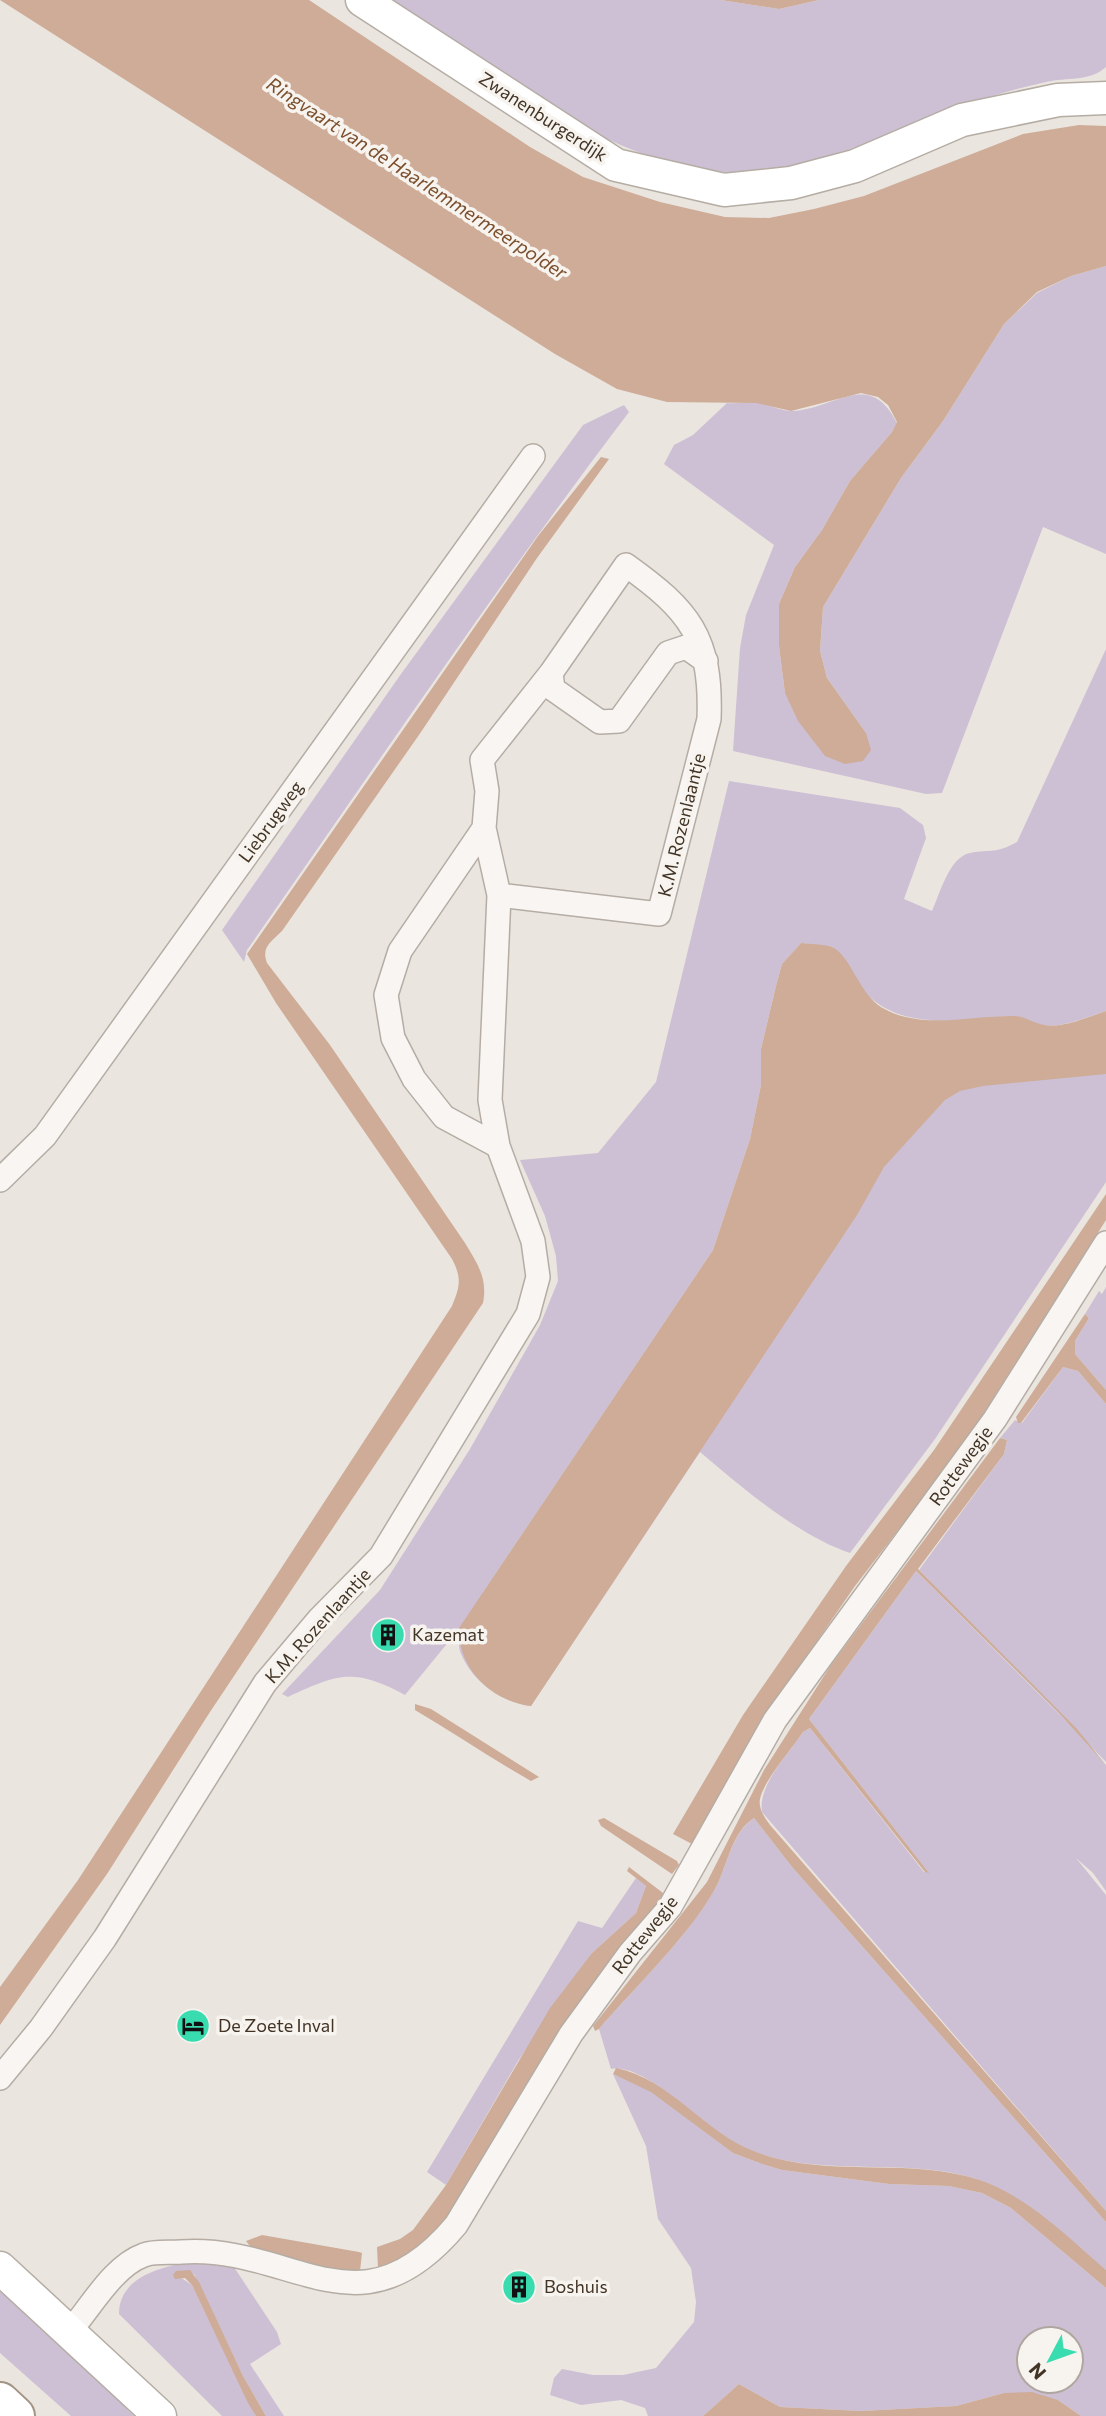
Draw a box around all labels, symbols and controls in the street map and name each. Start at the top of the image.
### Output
street label: Zwanenburgerdijk [475,67,612,166]
water label: Ringvaart van de Haarlemmermeerpolder [263,72,573,284]
street label: K.M. Rozenlaantje [653,751,710,899]
street label: Liebrugweg [233,776,307,866]
street label: Rottewegje [924,1421,997,1510]
street label: K.M. Rozenlaantje [260,1563,375,1687]
building icon: Kazemat [369,1616,407,1654]
place label: Kazemat [412,1623,484,1645]
street label: Rottewegje [607,1891,682,1978]
hotel icon: De Zoete Inval [174,2007,212,2045]
place label: De Zoete Inval [218,2014,335,2036]
building icon: Boshuis [500,2268,538,2306]
place label: Boshuis [544,2275,608,2297]
north arrow [1015,2325,1085,2395]
text: N [1023,2359,1050,2384]

